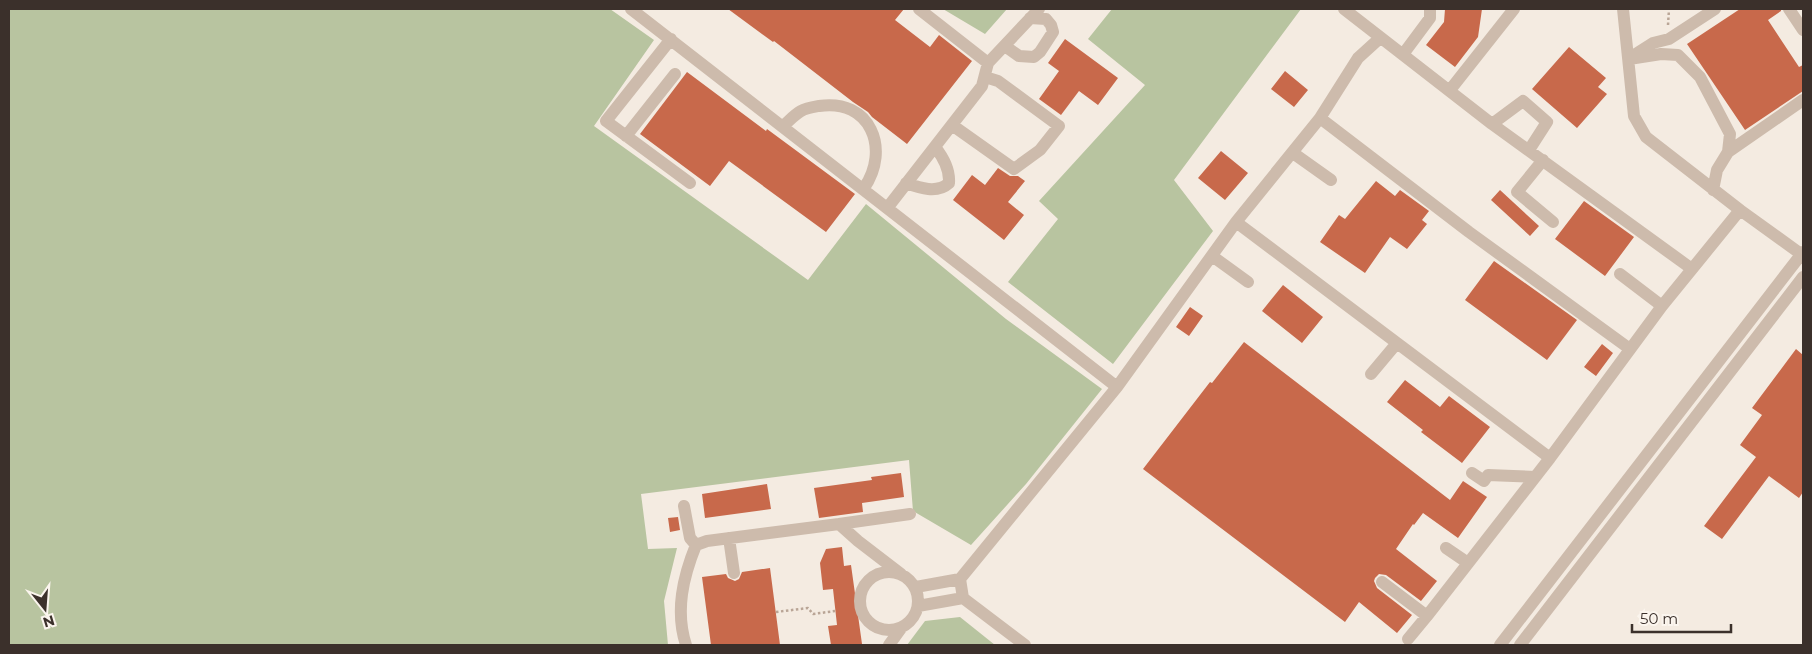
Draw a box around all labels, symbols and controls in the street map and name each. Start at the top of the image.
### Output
north arrow [20,584,70,634]
scale bar [1632,602,1731,634]
text: 50 m [1640,609,1678,628]
text: N [41,611,57,632]

